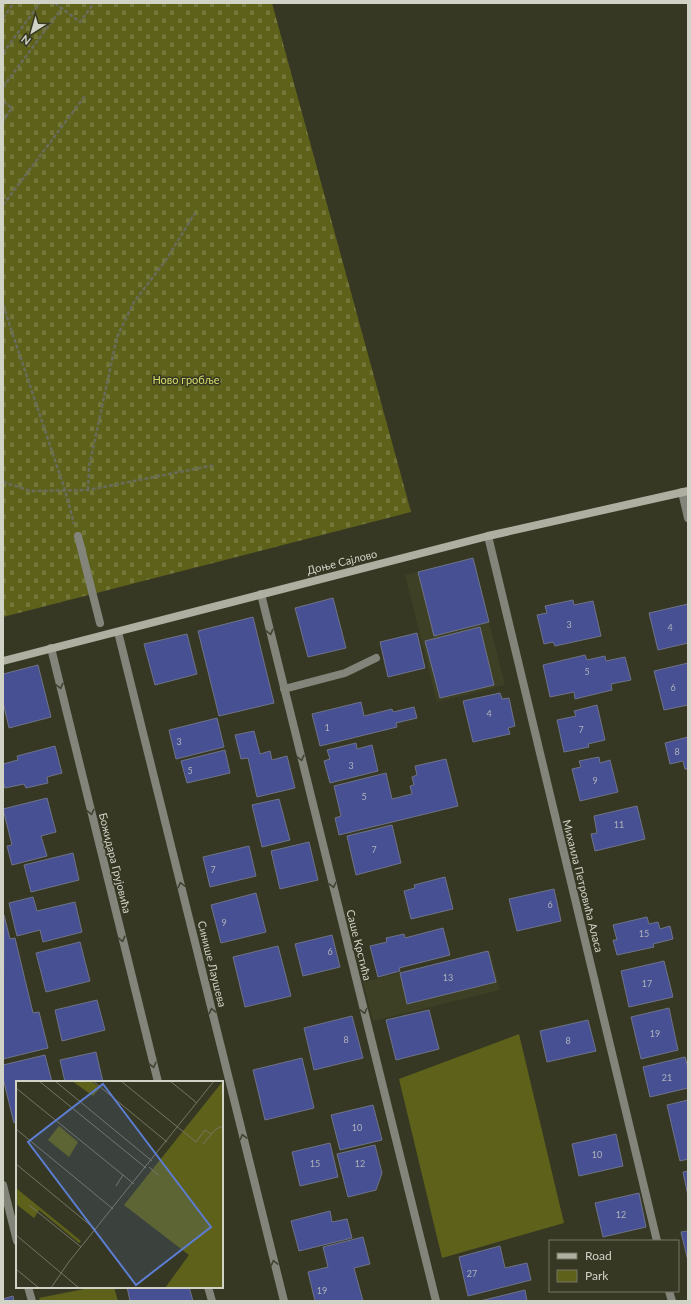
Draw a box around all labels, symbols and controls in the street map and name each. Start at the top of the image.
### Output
north arrow [12,12,52,52]
text: N [18,33,33,48]
park label: Ново гробље [152,373,220,386]
street label: Доње Сајлово [305,547,378,577]
house number: 3 [566,619,572,630]
house number: 4 [667,622,673,633]
one-way arrow [266,629,274,635]
house number: 5 [584,666,590,677]
one-way arrow [55,682,64,689]
house number: 6 [670,682,676,693]
house number: 4 [486,708,492,719]
house number: 1 [324,722,330,733]
house number: 7 [578,724,584,735]
house number: 3 [176,736,182,747]
house number: 8 [674,746,680,757]
one-way arrow [297,755,305,762]
house number: 3 [348,760,354,771]
house number: 5 [187,765,193,776]
house number: 9 [592,775,598,786]
house number: 5 [361,791,367,802]
one-way arrow [86,809,95,816]
street label: Божидара Грујовића [97,811,134,914]
street label: Михаила Петровића Аласа [561,818,606,954]
house number: 11 [614,819,624,830]
house number: 7 [371,844,377,855]
house number: 7 [210,864,216,875]
one-way arrow [177,881,185,888]
one-way arrow [328,881,336,888]
house number: 6 [547,899,553,910]
street label: Саше Крстића [344,908,375,982]
house number: 9 [221,917,227,928]
street label: Синише Лаушева [195,919,229,1008]
house number: 15 [639,928,649,939]
one-way arrow [118,935,126,942]
house number: 6 [327,946,333,957]
house number: 13 [443,972,453,983]
house number: 17 [642,978,652,989]
one-way arrow [359,1007,368,1014]
one-way arrow [208,1008,217,1015]
house number: 19 [650,1028,660,1039]
house number: 8 [343,1034,349,1045]
house number: 8 [565,1035,571,1046]
one-way arrow [149,1062,157,1068]
house number: 21 [662,1072,672,1083]
inset map [16,1081,223,1288]
house number: 10 [352,1122,362,1133]
one-way arrow [239,1134,248,1141]
house number: 10 [592,1149,602,1160]
house number: 15 [310,1158,320,1169]
house number: 12 [355,1158,365,1169]
house number: 12 [616,1209,626,1220]
legend [549,1240,679,1292]
text: Road [585,1248,612,1263]
one-way arrow [270,1260,279,1267]
house number: 27 [467,1268,477,1279]
text: Park [585,1268,609,1283]
house number: 19 [317,1285,327,1296]

